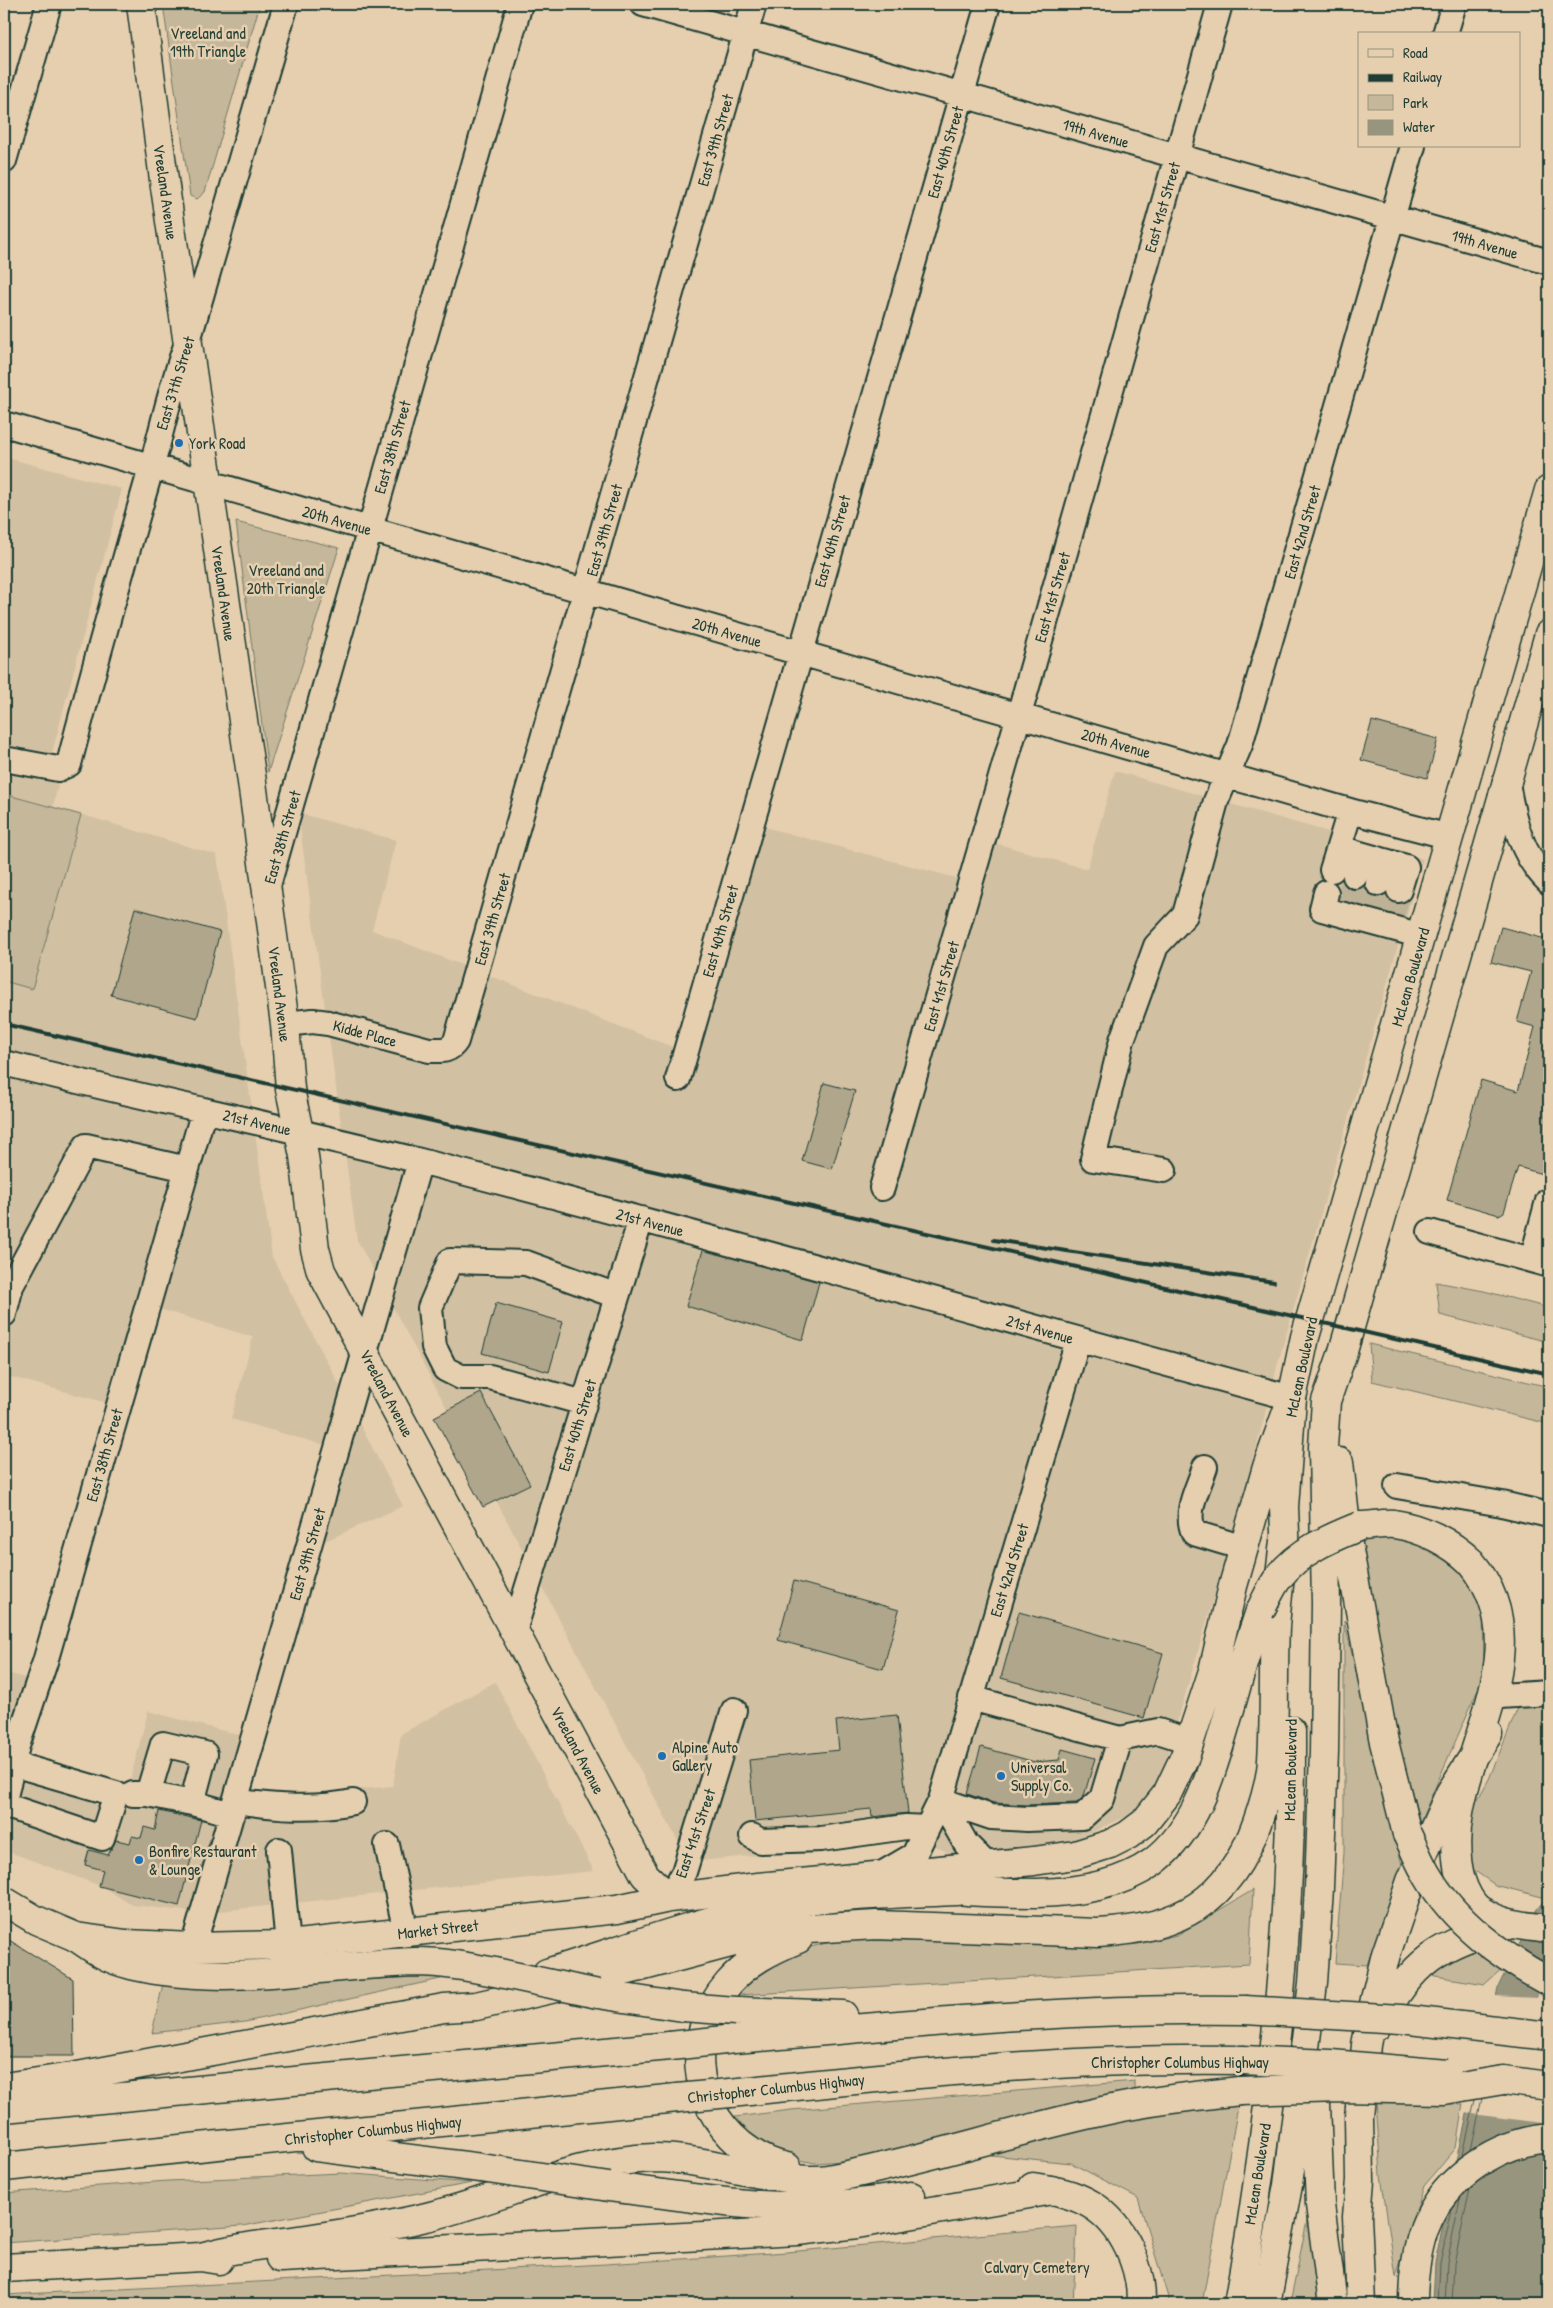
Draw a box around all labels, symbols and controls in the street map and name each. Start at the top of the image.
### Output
park label: Vreeland and 19th Triangle [170,22,247,62]
legend [1358,32,1520,148]
text: Road [1403,42,1428,63]
text: Railway [1403,66,1442,87]
street label: East 39th Street [691,91,739,189]
text: Park [1403,92,1428,113]
street label: East 40th Street [921,103,969,201]
street label: 19th Avenue [1060,113,1132,153]
text: Water [1403,116,1435,137]
street label: Vreeland Avenue [148,143,184,242]
street label: East 41st Street [1139,159,1186,255]
street label: 19th Avenue [1449,224,1521,264]
street label: East 37th Street [150,333,200,433]
street label: East 38th Street [368,397,416,496]
place label: York Road [189,432,245,454]
marker: York Road [173,437,185,449]
street label: East 39th Street [580,481,628,579]
street label: East 42nd Street [1278,482,1326,581]
street label: East 40th Street [808,492,856,590]
street label: 20th Avenue [300,500,375,541]
street label: Vreeland Avenue [206,544,242,643]
street label: East 41st Street [1029,549,1076,645]
park label: Vreeland and 20th Triangle [246,559,326,599]
street label: 20th Avenue [690,612,765,653]
street label: 20th Avenue [1079,723,1154,764]
street label: East 38th Street [258,787,306,886]
street label: East 39th Street [468,870,516,968]
street label: East 40th Street [696,882,744,980]
street label: McLean Boulevard [1385,925,1435,1029]
street label: East 41st Street [918,938,965,1034]
street label: Vreeland Avenue [263,945,297,1044]
street label: Kidde Place [331,1014,400,1052]
street label: 21st Avenue [221,1103,294,1141]
street label: 21st Avenue [614,1202,687,1242]
street label: 21st Avenue [1004,1309,1077,1349]
street label: McLean Boulevard [1280,1315,1322,1419]
street label: Vreeland Avenue [355,1345,420,1441]
street label: East 40th Street [553,1376,602,1474]
street label: East 38th Street [80,1405,128,1504]
street label: East 39th Street [283,1505,331,1603]
street label: East 42nd Street [984,1520,1034,1619]
street label: Vreeland Avenue [546,1702,611,1798]
street label: McLean Boulevard [1278,1719,1302,1821]
place label: Alpine Auto Gallery [672,1736,738,1776]
marker: Alpine Auto Gallery [656,1750,668,1762]
place label: Universal Supply Co. [1011,1756,1072,1796]
marker: Universal Supply Co. [995,1770,1007,1782]
street label: East 41st Street [669,1785,721,1881]
place label: Bonfire Restaurant & Lounge [149,1840,257,1880]
marker: Bonfire Restaurant & Lounge [133,1854,145,1866]
street label: Market Street [396,1914,480,1944]
street label: Christopher Columbus Highway [1091,2051,1269,2073]
street label: Christopher Columbus Highway [686,2068,866,2108]
street label: Christopher Columbus Highway [283,2110,463,2150]
street label: McLean Boulevard [1238,2122,1276,2226]
park label: Calvary Cemetery [984,2256,1090,2278]

